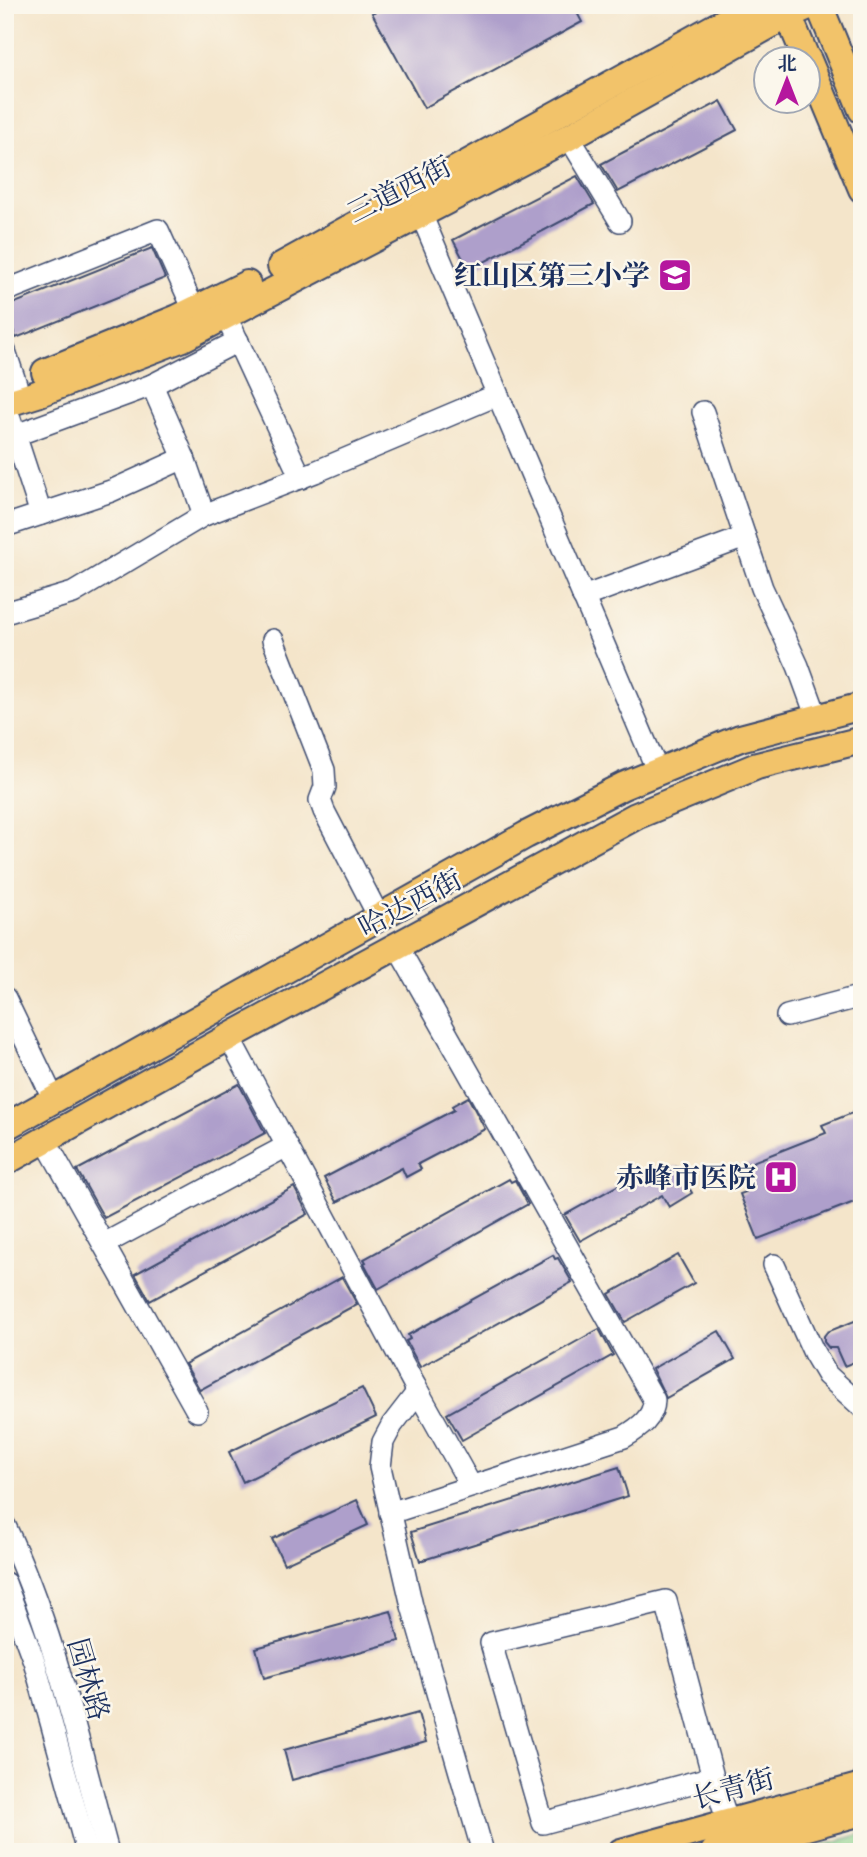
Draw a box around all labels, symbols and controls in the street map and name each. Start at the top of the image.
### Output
north arrow [752,46,822,116]
text: 北 [777,49,797,77]
street label: 三道西街 [340,145,458,232]
place label: 红山区第三小学 [454,254,650,295]
school or university icon: 红山区第三小学 [656,256,694,294]
street label: 哈达西街 [351,858,469,947]
place label: 赤峰市医院 [616,1156,756,1197]
hospital icon: 赤峰市医院 [762,1158,800,1196]
street label: 园林路 [58,1633,121,1725]
street label: 长青街 [687,1757,779,1818]

